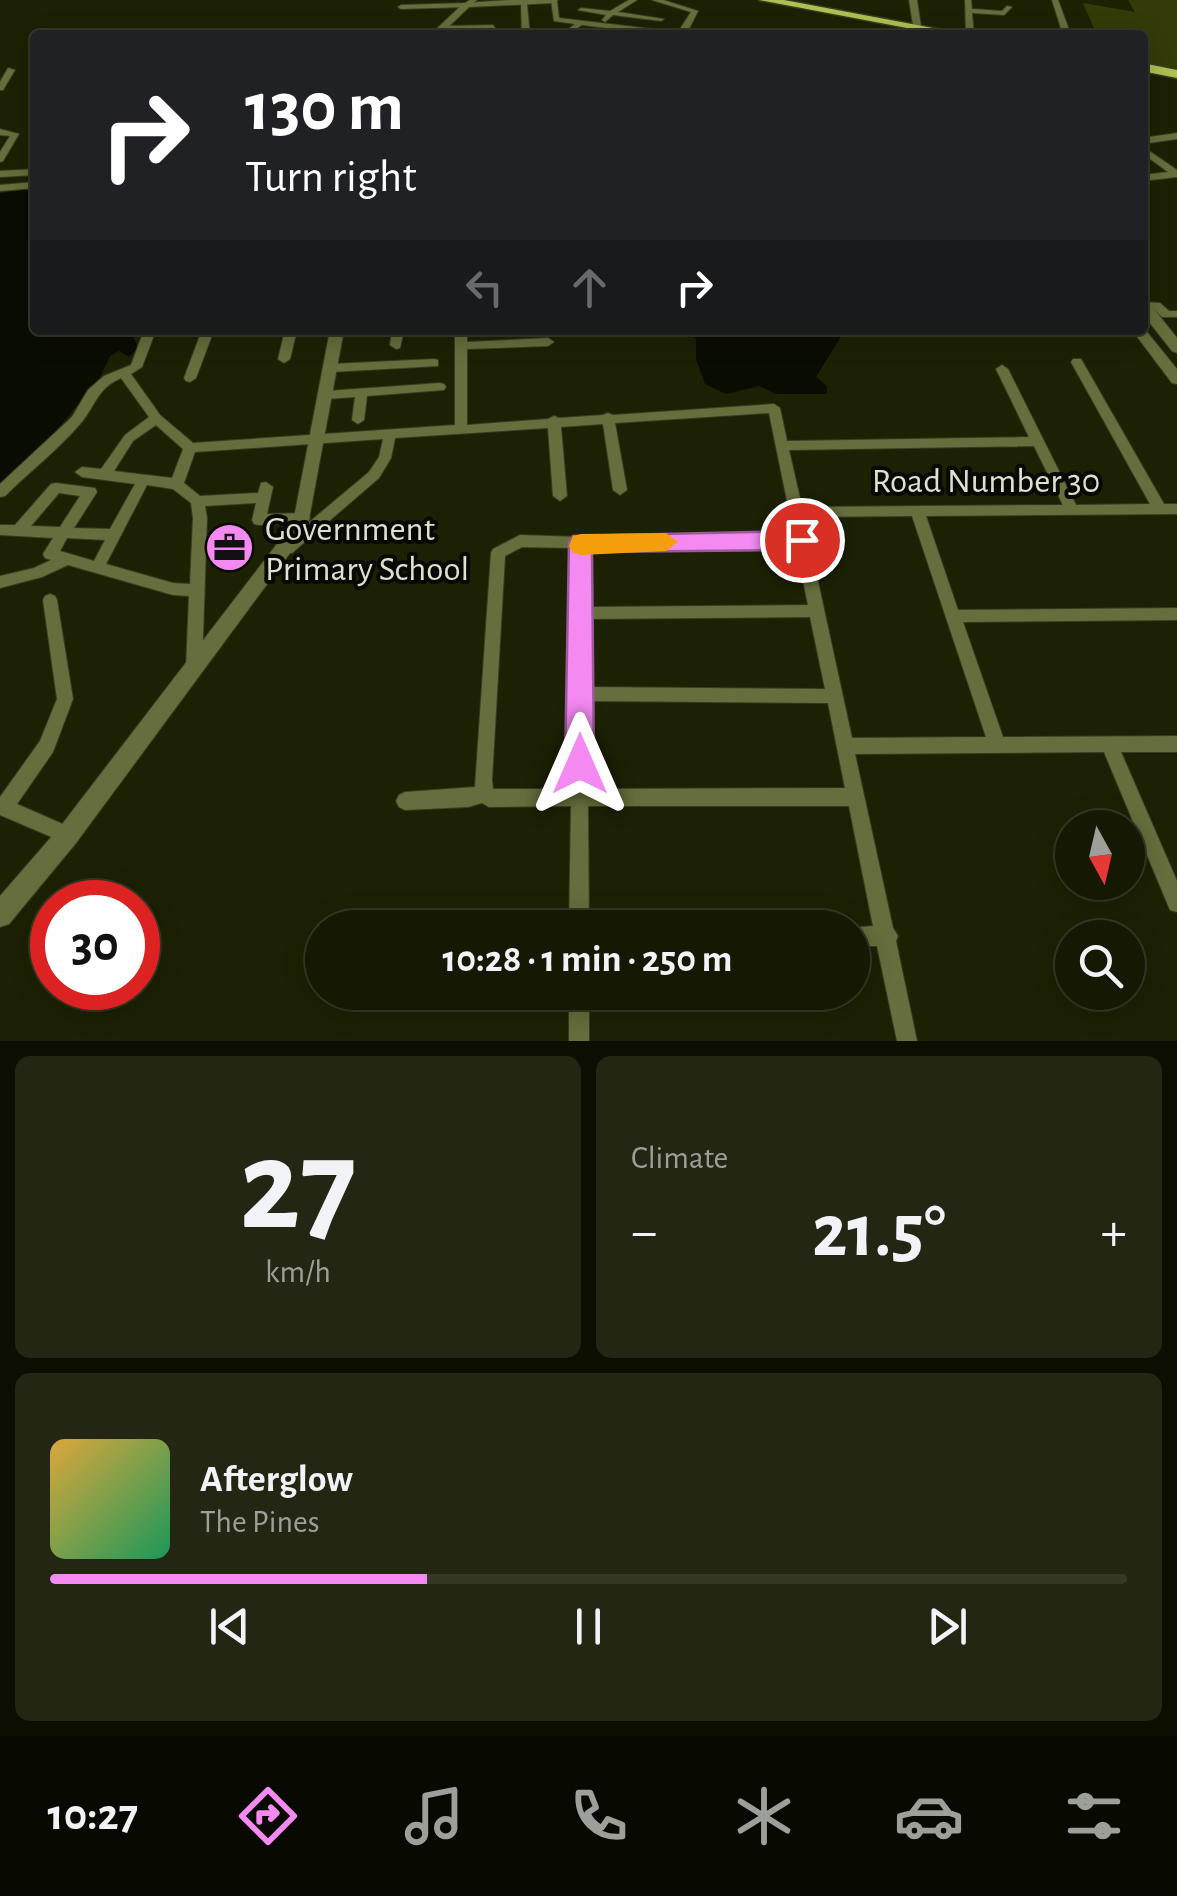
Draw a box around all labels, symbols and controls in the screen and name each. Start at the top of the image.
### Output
icon: right [80,70,210,200]
text: 130 m [245,73,404,143]
text: Turn right [245,155,417,200]
icon: left [457,260,512,315]
icon: ahead [562,260,617,315]
icon: right [667,260,722,315]
street label: Road Number 30 [872,464,1100,499]
pin [760,498,845,583]
place label: Government Primary School [265,512,469,587]
icon: arrive [775,513,830,568]
office icon: Government Primary School [204,522,256,574]
position arrow [528,712,632,816]
north arrow [1055,810,1145,900]
map controls [1055,810,1145,1010]
speed limit sign: 30 [30,880,160,1010]
button: search [1055,920,1145,1010]
text: 10:28 · 1 min · 250 m [443,941,732,979]
text: 27 [239,1123,357,1253]
text: Climate [631,1142,728,1174]
text: 21.5° [812,1195,946,1270]
text: − [631,1205,657,1260]
text: + [1101,1205,1127,1260]
text: km/h [265,1256,331,1288]
text: Afterglow [200,1461,353,1499]
text: The Pines [200,1506,320,1538]
icon: previous [202,1599,257,1654]
icon: pause [561,1599,616,1654]
icon: next [920,1599,975,1654]
icon: directions [233,1781,303,1851]
icon: music [399,1781,469,1851]
icon: phone [564,1781,634,1851]
icon: climate [729,1781,799,1851]
icon: car [894,1781,964,1851]
icon: filters [1059,1781,1129,1851]
text: 10:27 [48,1793,138,1838]

